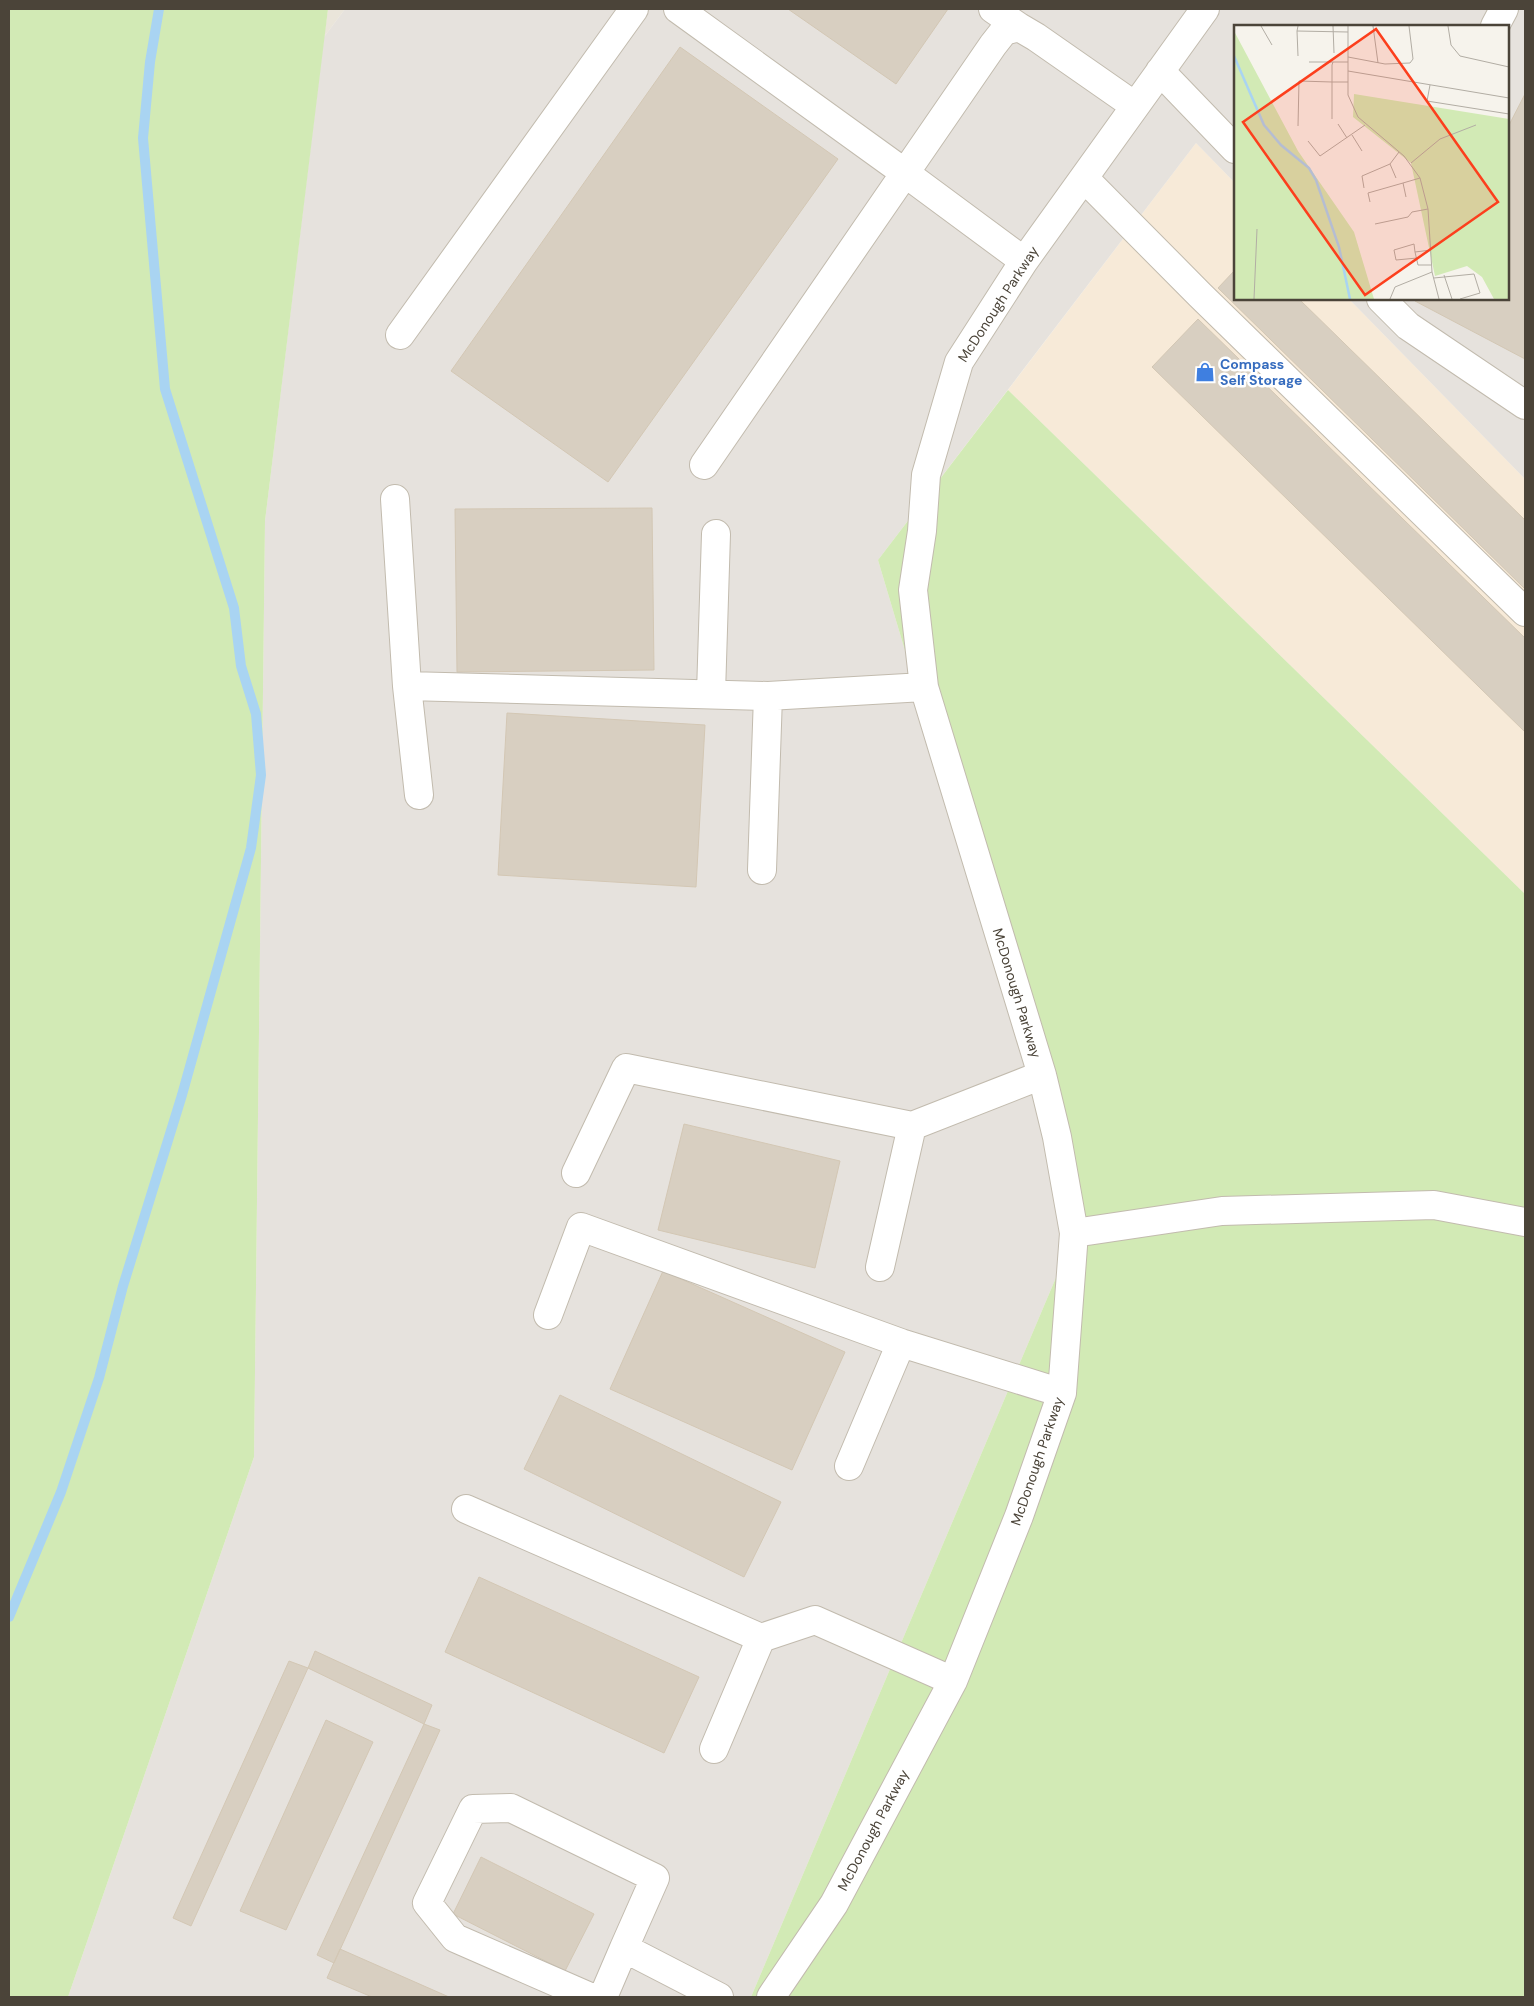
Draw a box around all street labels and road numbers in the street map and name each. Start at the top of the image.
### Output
street label: McDonough Parkway [954,242,1042,365]
street label: McDonough Parkway [989,926,1045,1060]
street label: McDonough Parkway [1007,1394,1068,1528]
street label: McDonough Parkway [833,1766,913,1894]

